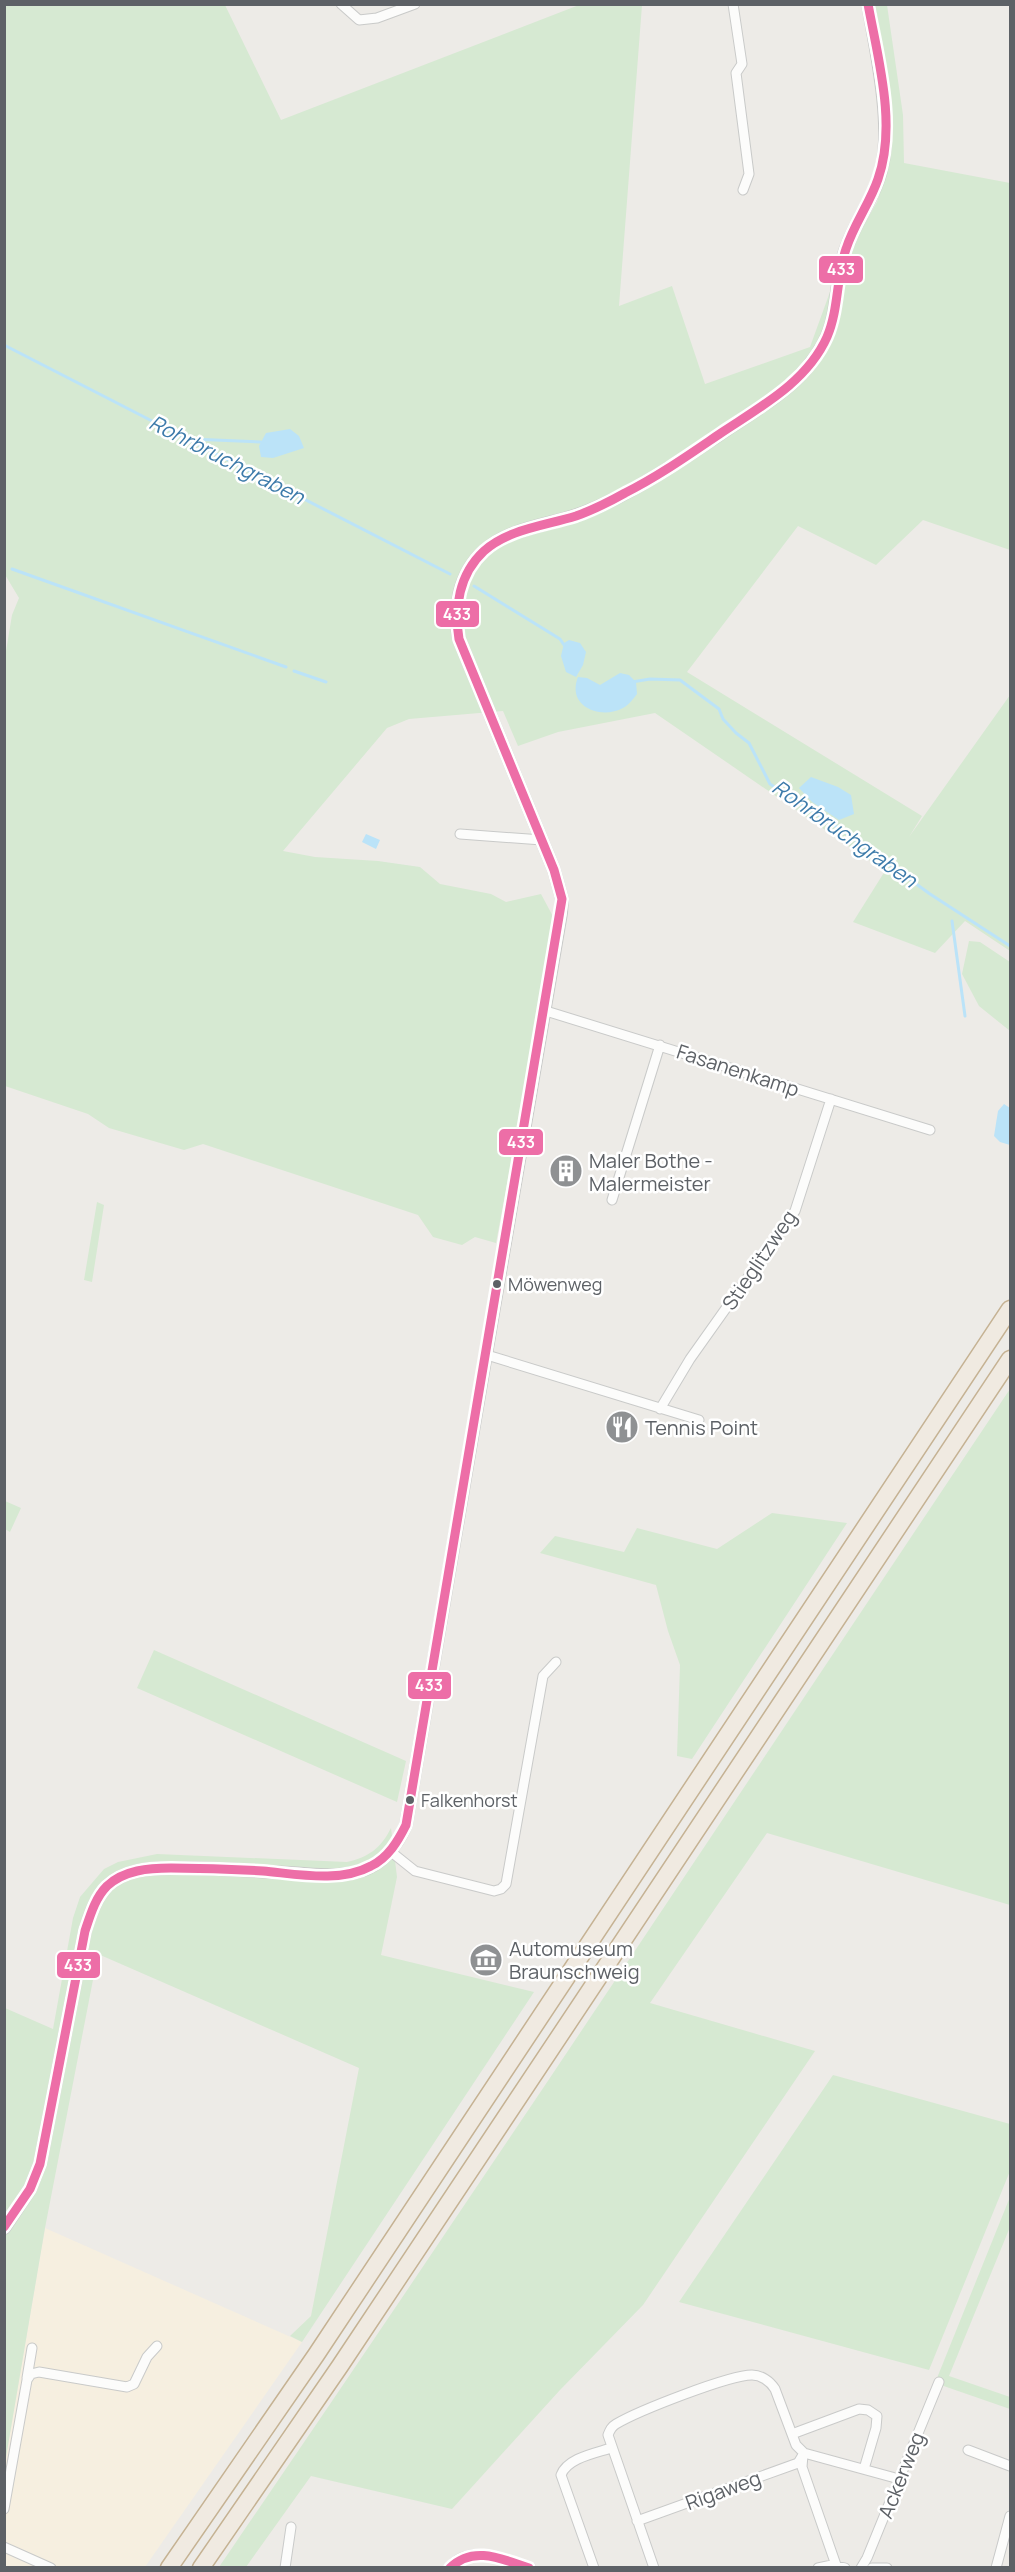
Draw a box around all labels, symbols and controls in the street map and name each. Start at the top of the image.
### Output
line badge: 433 [818,255,864,284]
text: 433 [827,258,855,280]
water label: Rohrbruchgraben [145,408,311,511]
line badge: 433 [435,600,480,628]
text: 433 [443,603,471,625]
water label: Rohrbruchgraben [767,773,924,894]
street label: Fasanenkamp [673,1037,803,1103]
line badge: 433 [498,1128,544,1156]
text: 433 [507,1131,535,1153]
place label: Maler Bothe - Malermeister [589,1147,713,1197]
building icon: Maler Bothe - Malermeister [548,1153,584,1189]
street label: Stieglitzweg [716,1205,802,1315]
place label: Möwenweg [508,1272,602,1296]
marker: Möwenweg [491,1278,503,1290]
restaurant icon: Tennis Point [604,1409,640,1445]
place label: Tennis Point [645,1414,758,1441]
line badge: 433 [407,1671,452,1700]
text: 433 [415,1674,443,1696]
place label: Falkenhorst [421,1788,518,1812]
marker: Falkenhorst [404,1794,416,1806]
place label: Automuseum Braunschweig [509,1935,640,1985]
museum icon: Automuseum Braunschweig [468,1942,504,1978]
line badge: 433 [56,1951,101,1979]
text: 433 [64,1954,92,1976]
street label: Ackerweg [871,2428,931,2522]
street label: Rigaweg [682,2464,764,2516]

